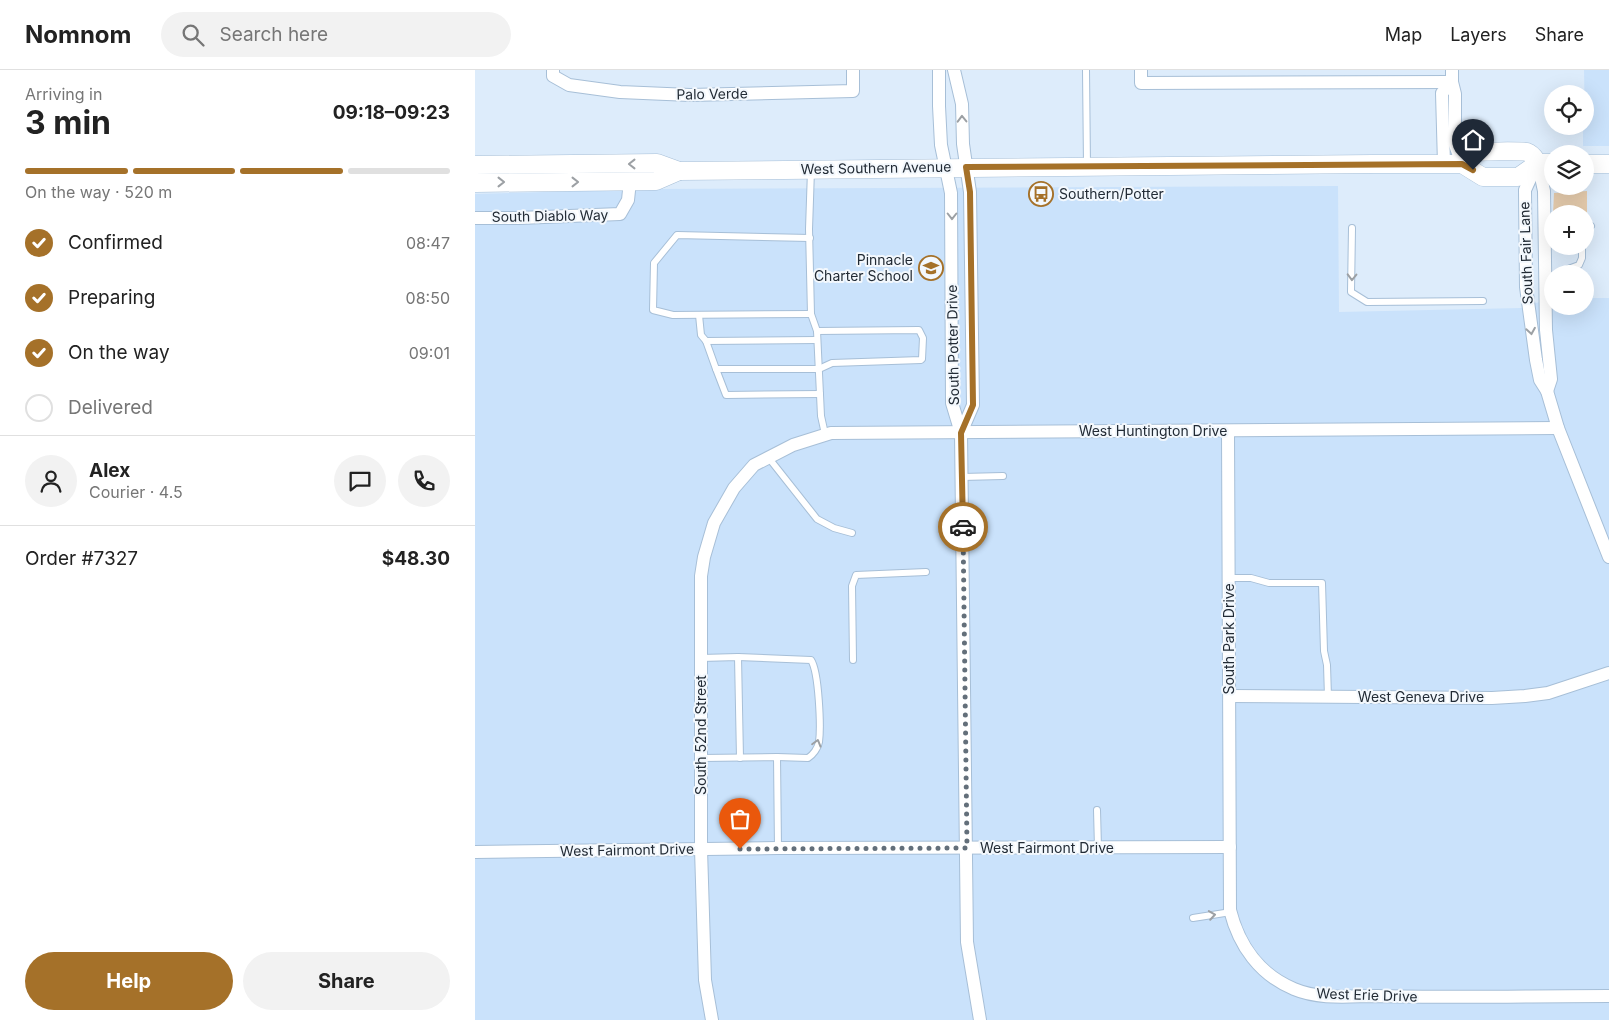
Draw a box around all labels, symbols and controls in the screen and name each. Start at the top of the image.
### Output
search box [161,12,511,57]
text: Nomnom [25,20,131,49]
icon: search [179,21,207,49]
text: Search here [219,23,328,46]
text: Map [1385,24,1422,45]
text: Layers [1450,24,1507,45]
text: Share [1535,24,1584,45]
text: Arriving in [25,84,102,104]
street label: Palo Verde [676,84,748,103]
map controls [1544,85,1594,315]
button: locate [1544,85,1594,135]
text: 09:18–09:23 [333,101,450,124]
text: 3 min [25,103,111,142]
one-way arrow [957,115,967,122]
pin [1452,119,1494,170]
icon: home [1459,126,1487,154]
button: layers [1544,145,1594,195]
street label: West Southern Avenue [800,158,951,177]
one-way arrow [628,159,636,169]
one-way arrow [497,177,505,187]
one-way arrow [572,177,579,187]
bus stop icon: Southern/Potter [1028,181,1054,207]
text: On the way · 520 m [25,182,172,202]
place label: Southern/Potter [1059,185,1164,202]
street label: South Fair Lane [1515,201,1536,305]
button: + [1544,205,1594,255]
street label: South Diablo Way [491,206,609,225]
one-way arrow [947,212,957,220]
icon: check [25,229,53,257]
text: Confirmed [68,231,163,254]
text: 08:47 [406,233,450,253]
place label: Pinnacle Charter School [814,251,913,284]
school or university icon: Pinnacle Charter School [918,255,944,281]
button: − [1544,265,1594,315]
one-way arrow [1346,273,1357,281]
icon: check [25,284,53,312]
street label: South Potter Drive [943,285,962,405]
text: Preparing [68,286,155,309]
text: 08:50 [406,288,450,308]
one-way arrow [1525,328,1536,336]
icon: check [25,339,53,367]
text: On the way [68,341,170,364]
text: 09:01 [409,343,450,363]
text: Delivered [68,396,153,419]
street label: West Huntington Drive [1079,422,1227,439]
button: person [25,455,77,507]
button: chat [334,455,386,507]
button: phone [398,455,450,507]
text: Alex [89,459,130,482]
text: Courier · 4.5 [89,482,183,502]
courier [938,502,988,552]
icon: car [949,513,977,541]
text: Order #7327 [25,547,138,570]
text: $48.30 [382,547,450,570]
street label: South Park Drive [1220,583,1237,695]
street label: South 52nd Street [692,675,709,795]
street label: West Geneva Drive [1358,688,1484,705]
one-way arrow [811,739,821,748]
pin [719,798,761,849]
icon: bag [726,805,754,833]
street label: West Fairmont Drive [980,839,1114,856]
street label: West Fairmont Drive [560,840,694,859]
one-way arrow [1208,910,1216,920]
button: Help [25,952,233,1010]
button: Share [243,952,450,1010]
street label: West Erie Drive [1316,984,1418,1005]

